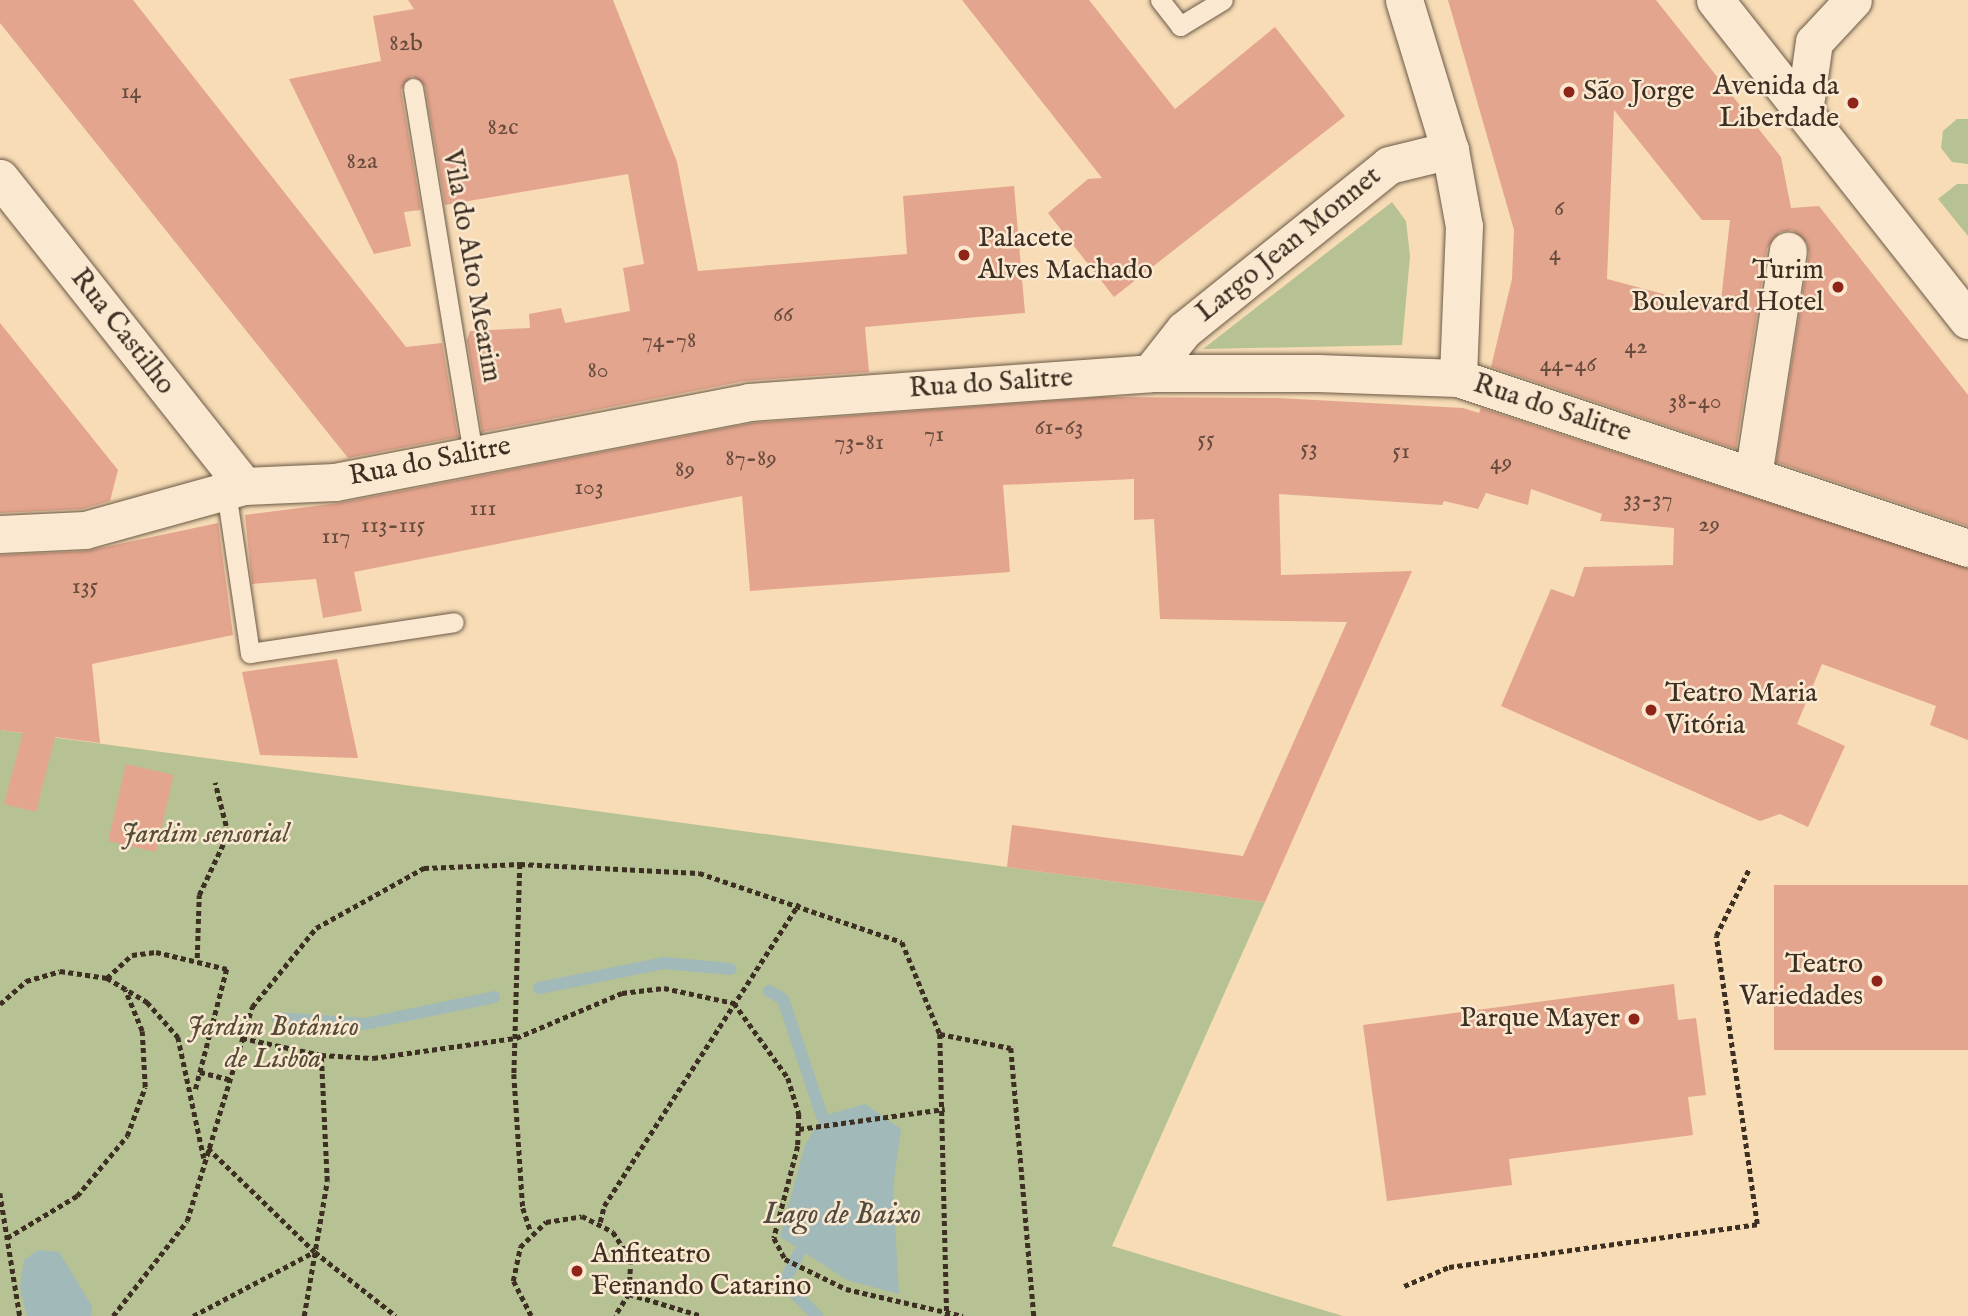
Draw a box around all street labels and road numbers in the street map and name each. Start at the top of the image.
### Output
street label: Vila do Alto Mearim [434,147,508,385]
street label: Largo Jean Monnet [1190,160,1388,330]
street label: Rua Castilho [62,262,182,402]
street label: Rua do Salitre [908,362,1074,406]
street label: Rua do Salitre [1469,368,1635,450]
street label: Rua do Salitre [346,430,514,494]

